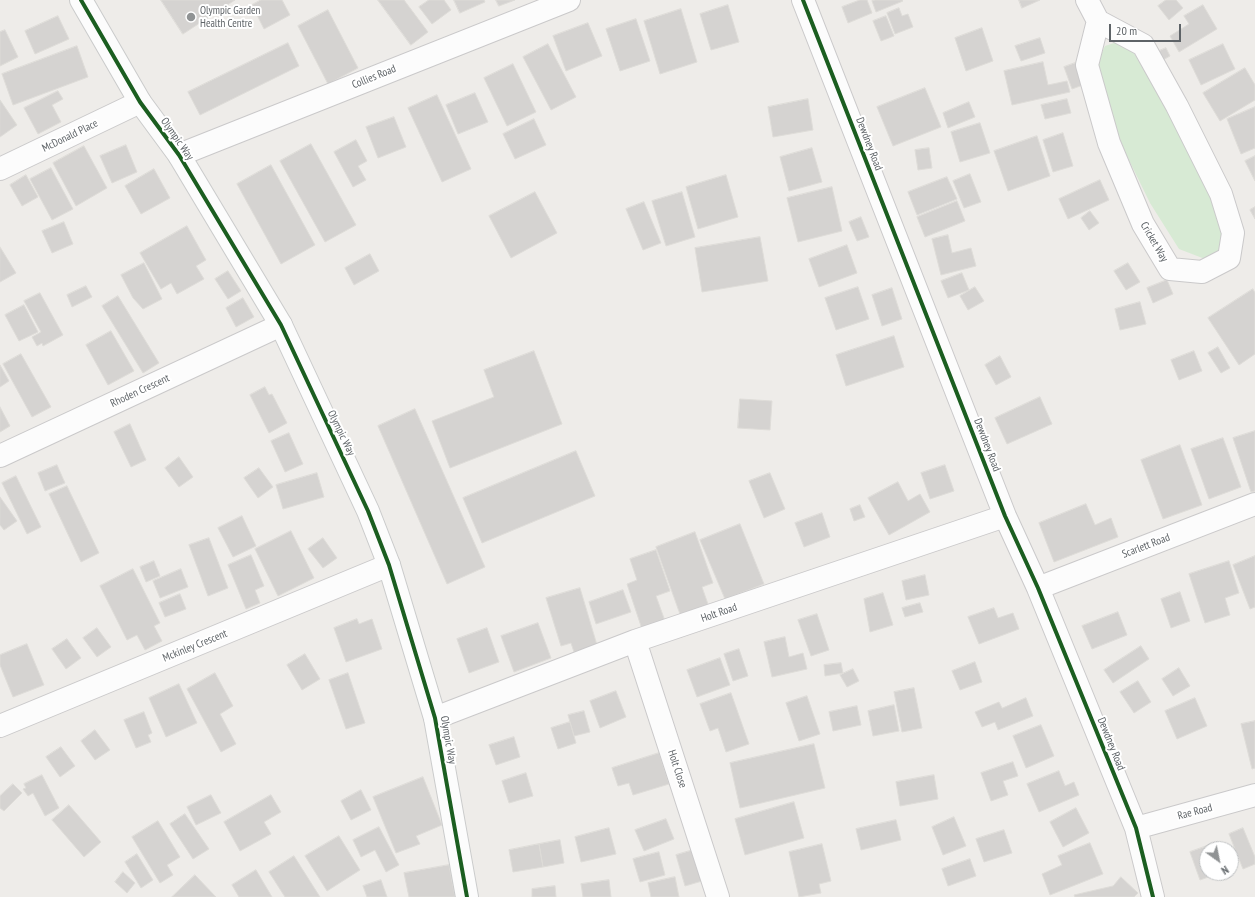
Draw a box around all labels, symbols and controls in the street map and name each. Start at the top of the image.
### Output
place label: Olympic Garden Health Centre [200,4,260,30]
marker: Olympic Garden Health Centre [185,11,197,23]
scale bar [1111,16,1183,42]
text: 20 m [1116,23,1137,38]
street label: Collies Road [350,62,398,92]
street label: Olympic Way [158,115,196,163]
street label: Dewdney Road [853,116,885,172]
street label: McDonald Place [40,117,100,155]
street label: Cricket Way [1137,220,1171,264]
street label: Rhoden Crescent [108,372,172,410]
street label: Olympic Way [324,408,358,458]
street label: Dewdney Road [971,417,1003,473]
street label: Scarlett Road [1120,531,1172,561]
street label: Holt Road [699,601,739,625]
street label: Mckinley Crescent [161,627,229,665]
street label: Olympic Way [437,715,459,765]
street label: Dewdney Road [1094,716,1128,772]
street label: Holt Close [665,748,689,790]
street label: Rae Road [1176,801,1214,823]
north arrow [1199,841,1239,881]
text: N [1219,863,1231,878]

